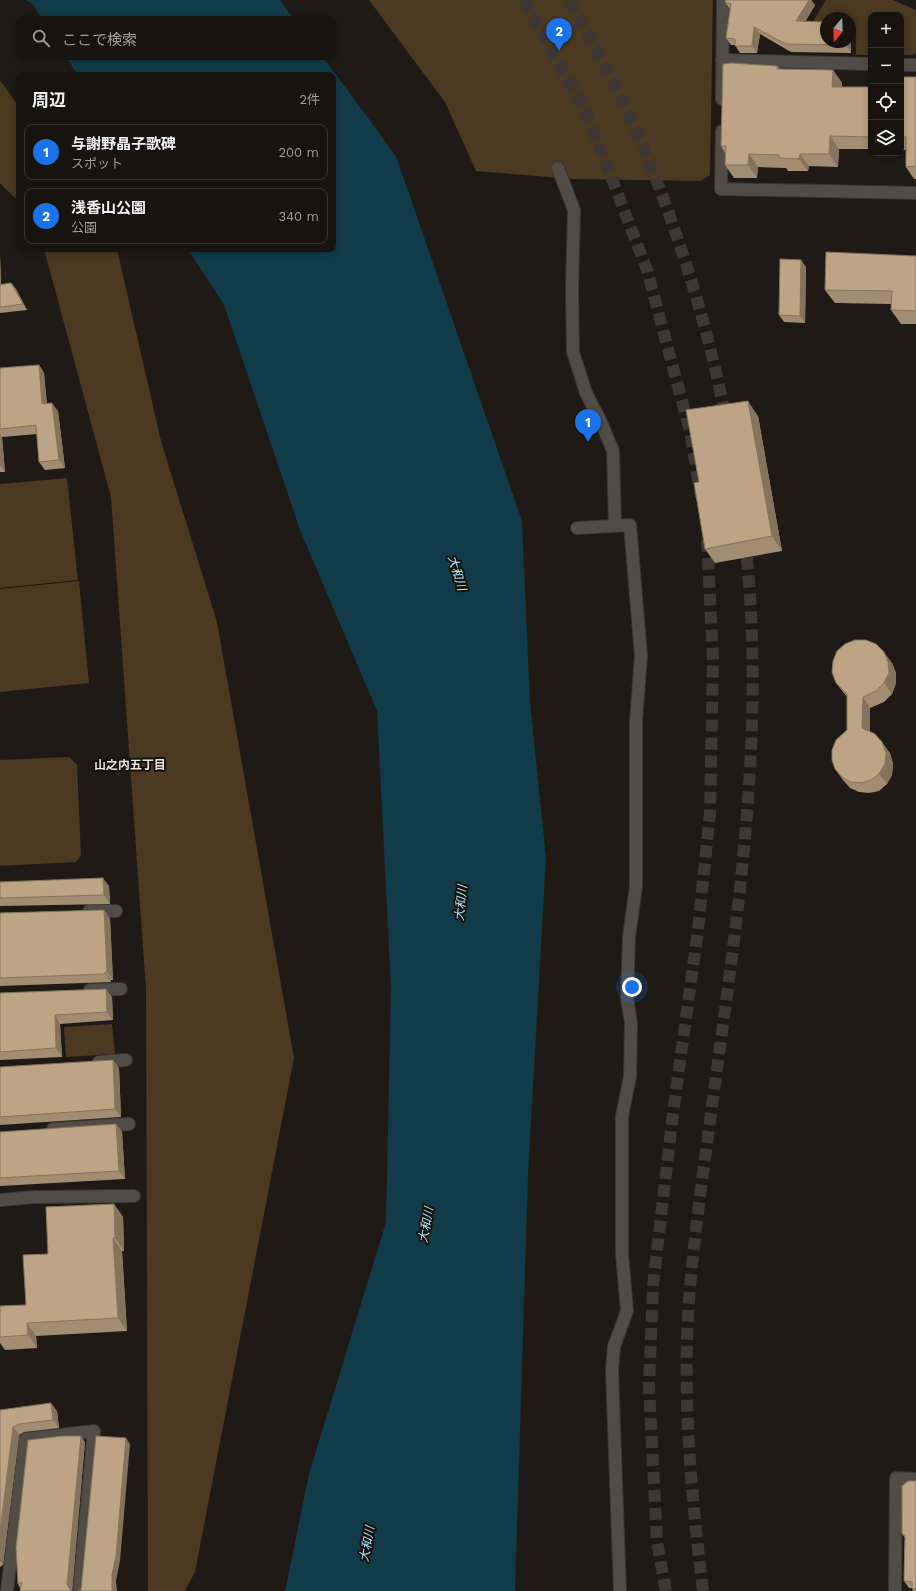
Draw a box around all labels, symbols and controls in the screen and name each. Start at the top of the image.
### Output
north arrow [820,12,856,48]
map controls [868,12,904,156]
button: + [868,12,904,48]
search box [16,16,336,60]
pin: 2 [546,18,572,51]
icon: search [30,27,52,49]
text: ここで検索 [62,31,137,49]
button: − [868,48,904,84]
button: locate [868,84,904,120]
text: 周辺 [32,90,66,110]
text: 2件 [299,92,320,107]
button: layers [868,120,904,156]
text: 与謝野晶子歌碑 [71,135,176,153]
text: 1 [43,145,49,160]
text: 200 m [278,145,319,160]
text: スポット [71,156,123,171]
text: 浅香山公園 [71,199,146,217]
text: 2 [42,209,50,224]
text: 340 m [279,209,319,224]
text: 公園 [71,220,97,235]
pin: 1 [575,409,601,442]
water label: 大和川 [445,554,470,594]
district label: 山之内五丁目 [94,758,166,772]
water label: 大和川 [452,882,470,922]
your location [622,977,642,997]
water label: 大和川 [416,1204,436,1244]
water label: 大和川 [357,1523,377,1563]

